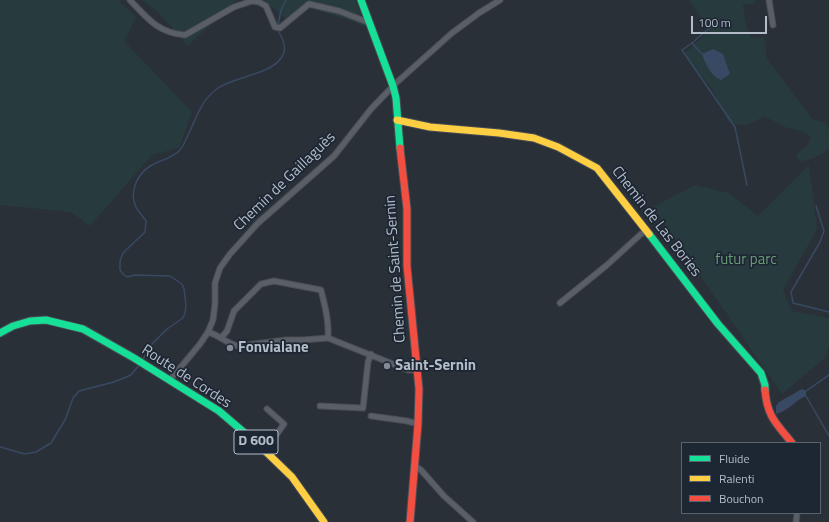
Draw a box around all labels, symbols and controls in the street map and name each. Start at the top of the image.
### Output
scale bar [693,8,769,34]
text: 100 m [698,13,731,32]
street label: Chemin de Gaillaguès [230,129,340,235]
street label: Chemin de Las Bories [607,163,705,281]
street label: Chemin de Saint-Sernin [382,195,410,343]
park label: futur parc [715,251,777,269]
place label: Fonvialane [238,339,309,357]
street label: Route de Cordes [138,341,234,413]
marker: Fonvialane [225,343,235,353]
place label: Saint-Sernin [395,357,476,375]
marker: Saint-Sernin [382,361,392,371]
road number: D 600 [234,430,278,454]
legend [681,442,821,514]
text: Fluide [719,449,750,468]
text: Ralenti [719,469,754,488]
text: Bouchon [719,489,764,508]

